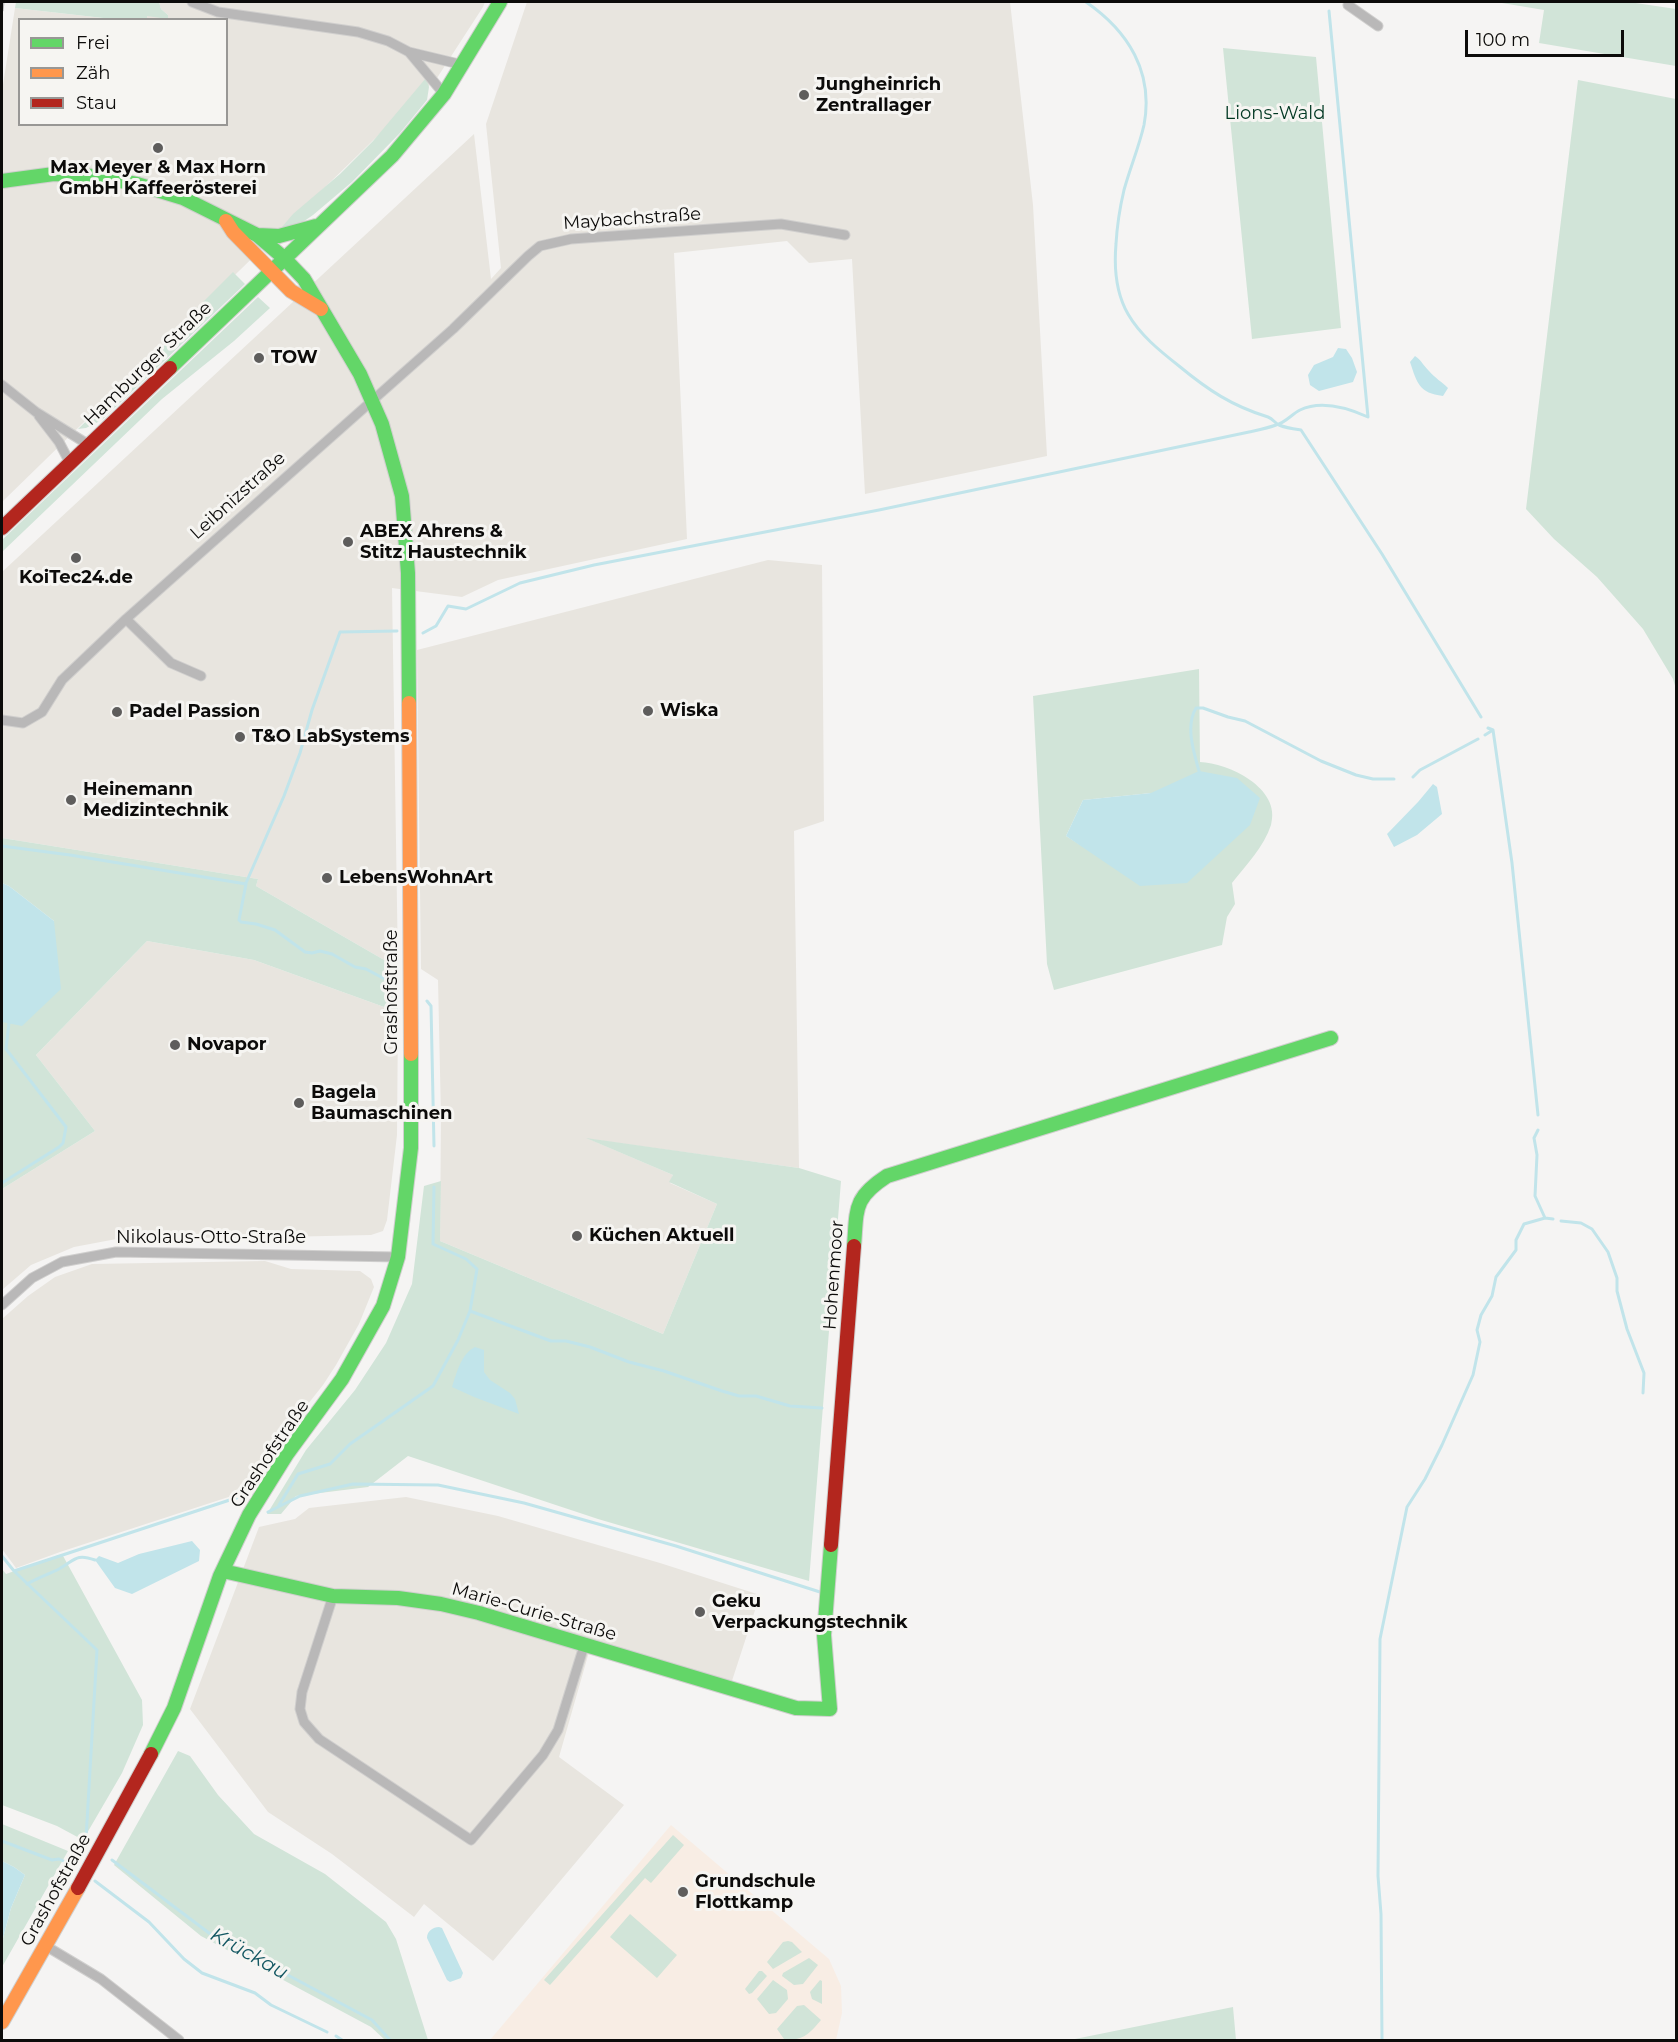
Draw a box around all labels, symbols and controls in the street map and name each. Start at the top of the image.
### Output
legend [18,18,228,126]
scale bar [1468,18,1627,56]
text: 100 m [1476,29,1530,51]
text: Frei [76,32,110,54]
text: Zäh [76,62,111,84]
place label: Jungheinrich Zentrallager [816,74,941,116]
marker: Jungheinrich Zentrallager [797,88,811,102]
text: Stau [76,92,117,114]
park label: Lions-Wald [1225,103,1325,125]
marker: Max Meyer & Max Horn GmbH Kaffeerösterei [151,141,165,155]
place label: Max Meyer & Max Horn GmbH Kaffeerösterei [50,157,266,200]
street label: Maybachstraße [562,203,702,235]
street label: Hamburger Straße [80,297,216,431]
place label: TOW [271,347,318,369]
marker: TOW [252,351,266,365]
street label: Leibnizstraße [186,448,290,544]
place label: ABEX Ahrens & Stitz Haustechnik [360,521,527,564]
marker: ABEX Ahrens & Stitz Haustechnik [341,535,355,549]
marker: KoiTec24.de [69,551,83,565]
place label: KoiTec24.de [19,567,133,589]
place label: Wiska [660,700,719,722]
place label: Padel Passion [129,701,260,723]
marker: Wiska [641,704,655,718]
marker: Padel Passion [110,705,124,719]
place label: T&O LabSystems [252,726,409,748]
marker: T&O LabSystems [233,730,247,744]
place label: Heinemann Medizintechnik [83,779,229,822]
marker: Heinemann Medizintechnik [64,793,78,807]
place label: LebensWohnArt [339,867,493,889]
marker: LebensWohnArt [320,871,334,885]
street label: Grashofstraße [381,929,403,1055]
place label: Novapor [187,1034,267,1056]
marker: Novapor [168,1038,182,1052]
place label: Bagela Baumaschinen [311,1082,453,1124]
marker: Bagela Baumaschinen [292,1096,306,1110]
street label: Hohenmoor [819,1219,849,1331]
place label: Küchen Aktuell [589,1225,734,1247]
street label: Nikolaus-Otto-Straße [116,1227,306,1249]
marker: Küchen Aktuell [570,1229,584,1243]
street label: Grashofstraße [226,1396,314,1512]
street label: Marie-Curie-Straße [449,1578,619,1646]
place label: Geku Verpackungstechnik [712,1591,908,1634]
marker: Geku Verpackungstechnik [693,1605,707,1619]
street label: Grashofstraße [16,1830,96,1950]
place label: Grundschule Flottkamp [695,1871,816,1914]
marker: Grundschule Flottkamp [676,1885,690,1899]
water label: Krückau [206,1923,292,1985]

